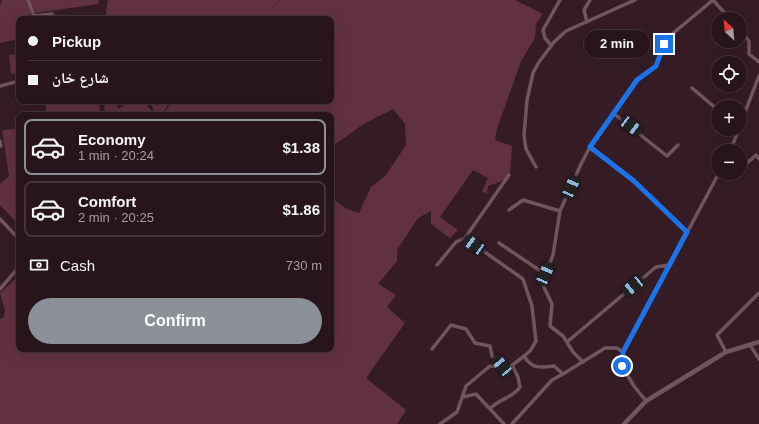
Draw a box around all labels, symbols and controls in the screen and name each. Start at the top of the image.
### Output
north arrow [711,12,747,48]
map controls [711,12,747,180]
callout: 2 min [584,30,650,58]
text: Pickup [52,33,101,50]
route end [655,35,673,53]
text: 2 min [600,36,634,51]
button: locate [711,56,747,92]
text: شارع خان [52,69,109,86]
button: + [711,100,747,136]
car [618,114,644,138]
icon: car [30,129,66,165]
text: Economy [78,131,146,148]
text: $1.38 [282,139,320,156]
button: − [711,144,747,180]
text: 1 min · 20:24 [78,148,154,163]
car [561,174,581,200]
icon: car [30,191,66,227]
text: Comfort [78,193,136,210]
text: $1.86 [282,201,320,218]
text: 2 min · 20:25 [78,210,154,225]
car [461,233,487,257]
icon: cash [28,254,50,276]
text: Cash [60,257,95,274]
text: 730 m [286,258,322,273]
car [535,261,555,287]
car [620,274,646,298]
button: Confirm [28,298,322,344]
car [490,353,514,379]
route start [613,357,631,375]

